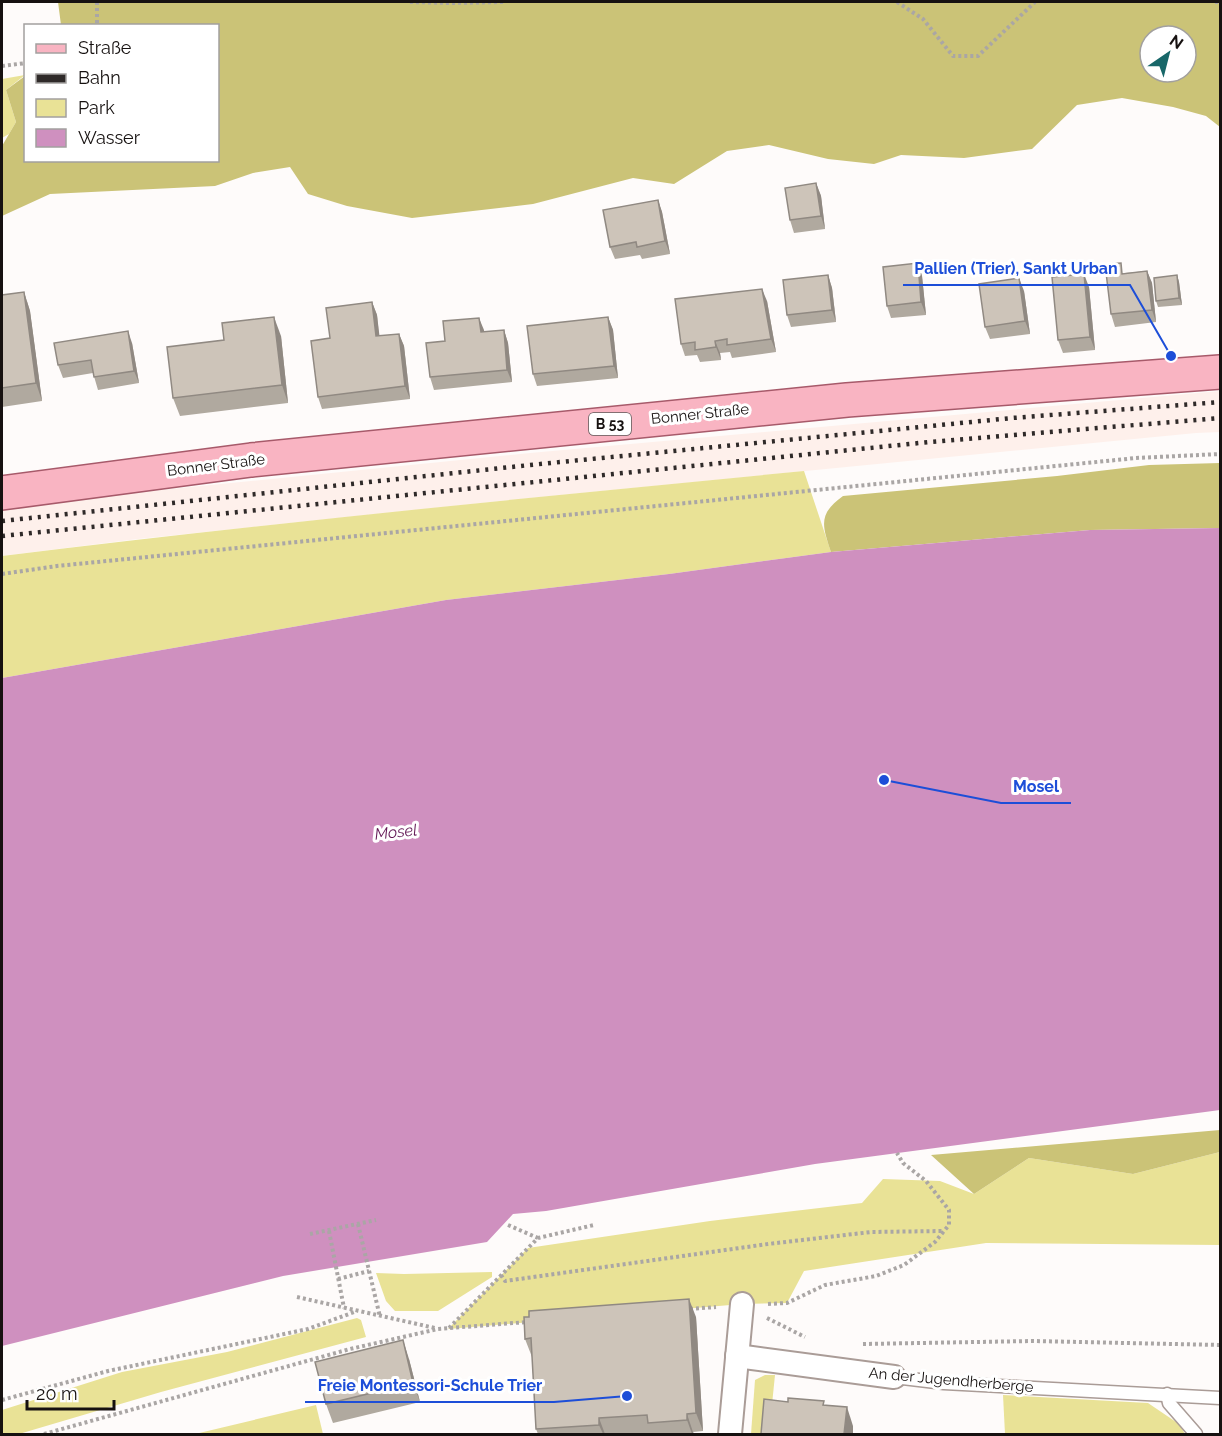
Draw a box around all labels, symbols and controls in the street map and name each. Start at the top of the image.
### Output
legend [24,24,219,162]
north arrow [1138,24,1198,84]
text: N [1166,31,1187,53]
text: Straße [78,37,132,58]
text: Bahn [78,67,121,88]
text: Park [78,97,115,118]
text: Wasser [78,127,141,148]
callout: Pallien (Trier), Sankt Urban [903,251,1130,285]
text: Pallien (Trier), Sankt Urban [914,259,1118,278]
street label: Bonner Straße [650,400,750,428]
road number: B 53 [589,413,631,435]
street label: Bonner Straße [166,450,266,480]
callout: Mosel [1001,769,1071,803]
text: Mosel [1013,777,1060,796]
water label: Mosel [374,820,418,844]
street label: An der Jugendherberge [868,1364,1034,1396]
callout: Freie Montessori-Schule Trier [305,1368,554,1402]
scale bar [27,1373,114,1411]
text: Freie Montessori-Schule Trier [318,1376,542,1395]
text: 20 m [36,1383,78,1404]

